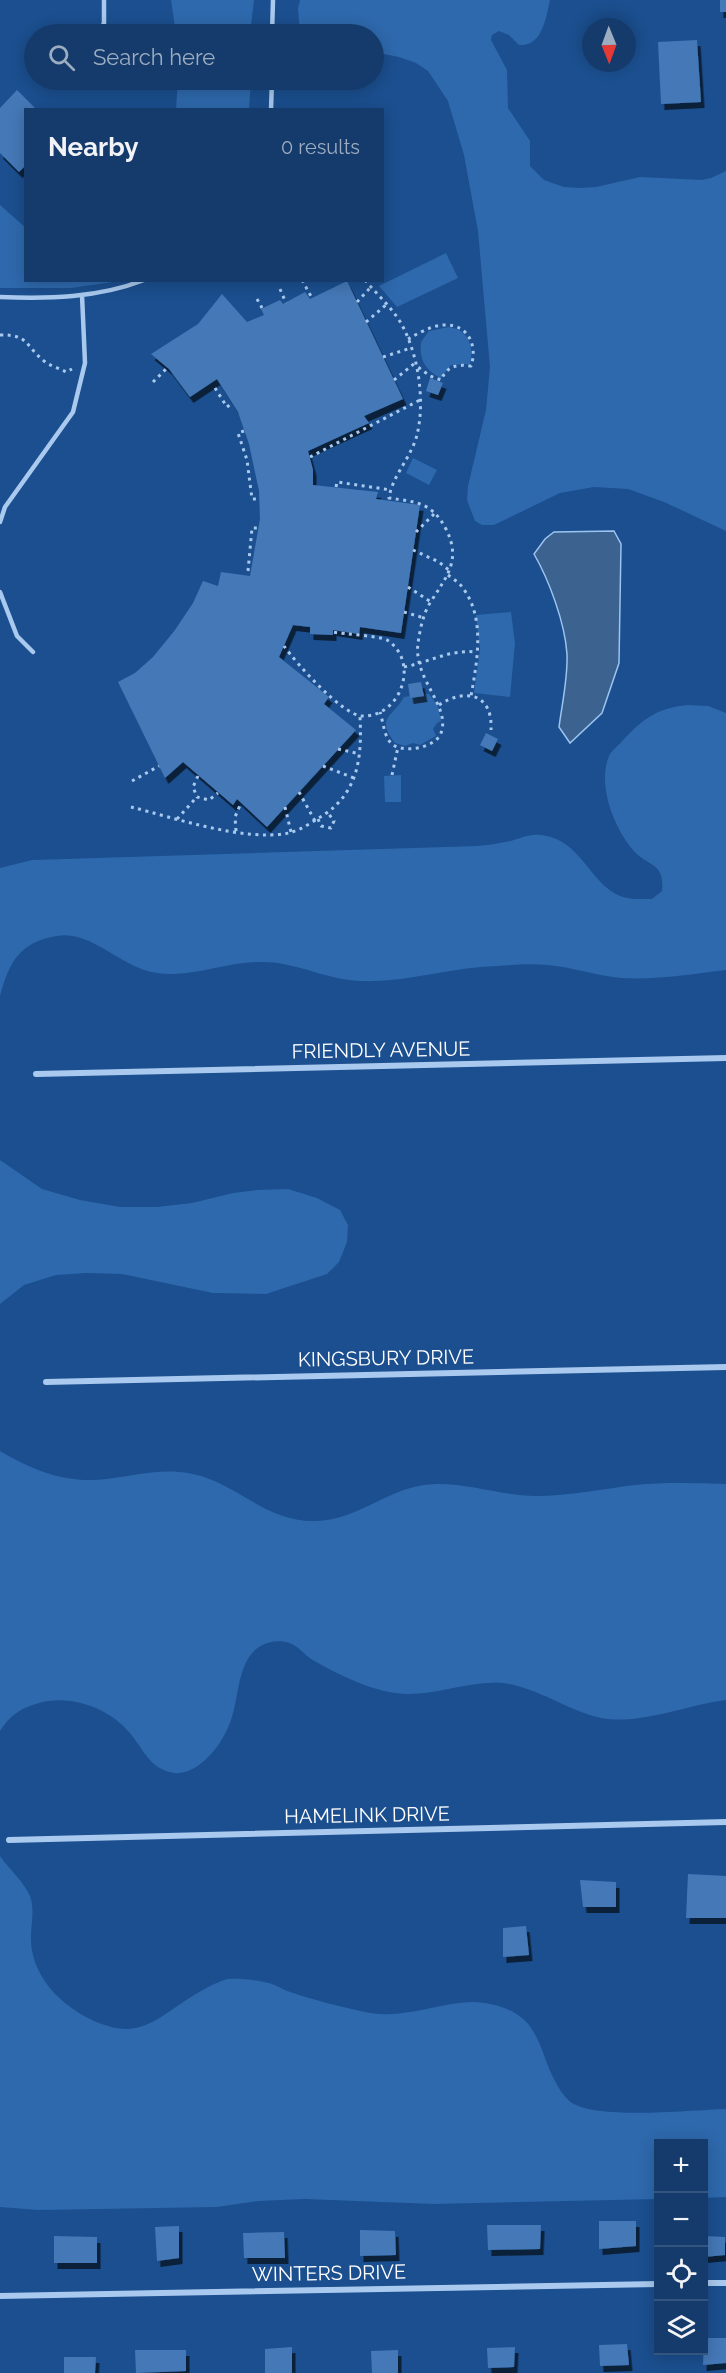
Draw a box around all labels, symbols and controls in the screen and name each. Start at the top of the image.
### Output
north arrow [582,18,636,72]
search box [24,24,384,90]
icon: search [45,41,78,74]
text: Search here [93,44,215,70]
text: Nearby [48,132,138,162]
text: 0 results [281,135,360,159]
street label: FRIENDLY AVENUE [291,1036,471,1064]
street label: KINGSBURY DRIVE [298,1344,474,1372]
street label: HAMELINK DRIVE [284,1802,450,1828]
map controls [654,2139,708,2355]
button: + [654,2139,708,2193]
button: − [654,2193,708,2247]
button: locate [654,2247,708,2301]
street label: WINTERS DRIVE [252,2260,406,2286]
button: layers [654,2301,708,2355]

